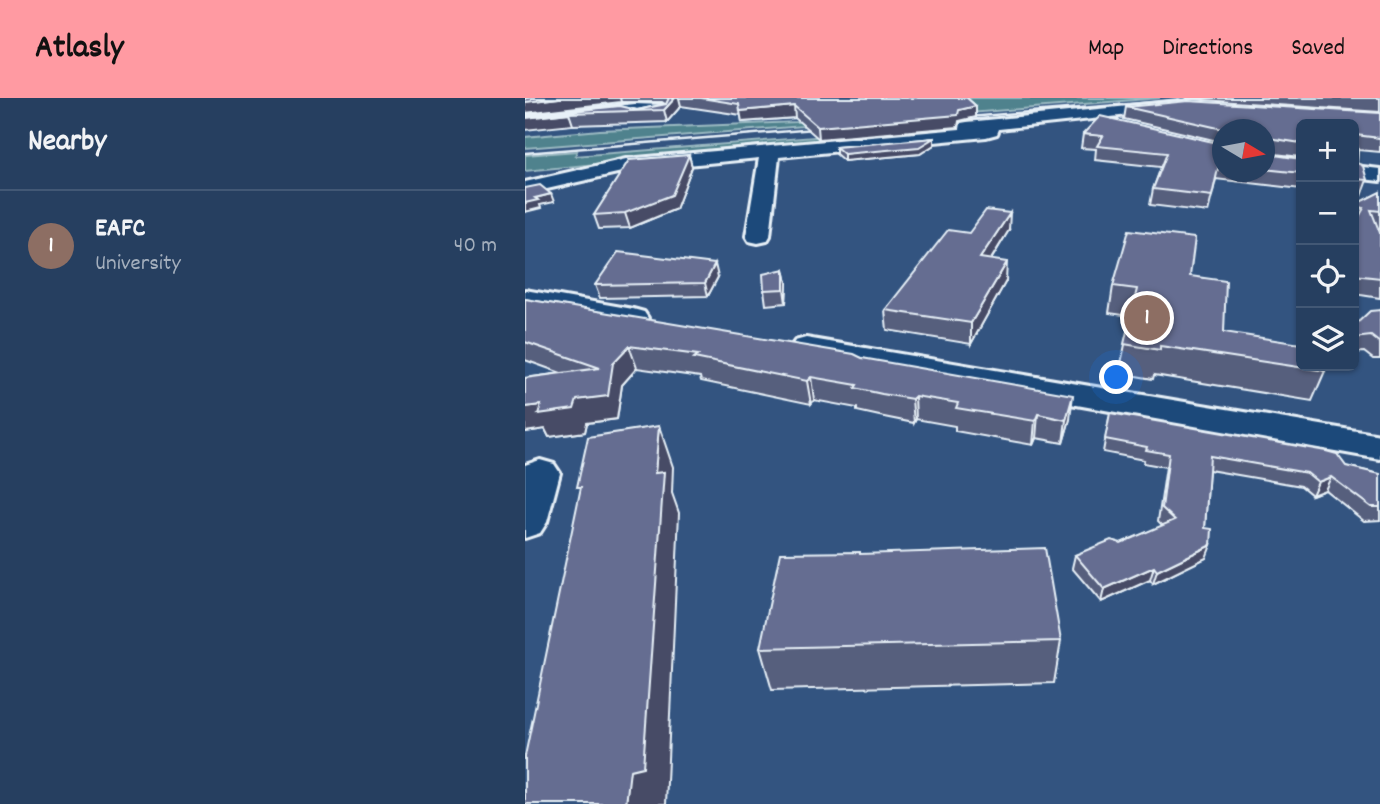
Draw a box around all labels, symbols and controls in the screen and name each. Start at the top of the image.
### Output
text: Atlasly [35,26,124,73]
text: Map [1088,32,1124,66]
text: Directions [1162,32,1253,66]
text: Saved [1291,32,1345,66]
north arrow [1212,119,1275,182]
map controls [1296,119,1359,371]
button: + [1296,119,1359,182]
text: Nearby [28,122,106,165]
button: − [1296,182,1359,245]
text: EAFC [95,211,145,248]
text: 1 [48,230,54,263]
text: 40 m [454,230,497,263]
button: locate [1296,245,1359,308]
text: University [95,248,181,281]
pin: 1 [1124,292,1170,344]
button: layers [1296,308,1359,371]
your location [1099,360,1133,394]

